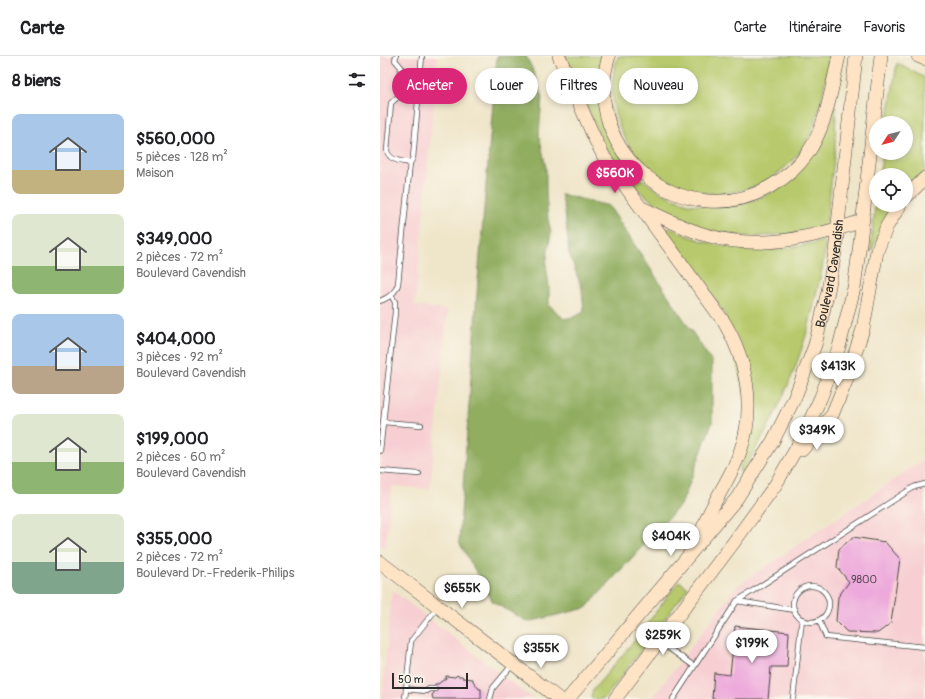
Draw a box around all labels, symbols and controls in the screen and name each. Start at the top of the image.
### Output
text: Carte [20,16,64,40]
text: Carte [734,19,766,36]
text: Itinéraire [788,19,841,36]
text: Favoris [863,19,905,36]
chip: Acheter [392,68,467,104]
chip: Louer [475,68,538,104]
chip: Filtres [546,68,611,104]
chip: Nouveau [619,68,698,104]
icon: filters [346,69,368,91]
text: 8 biens [12,70,61,91]
north arrow [869,116,913,160]
map controls [869,116,913,212]
text: $560,000 [136,128,215,149]
icon: home [44,130,92,178]
text: 5 pièces · 128 m² [136,149,228,165]
pin: $560K [587,160,643,194]
text: Maison [136,165,174,181]
text: $560K [596,165,634,181]
button: locate [869,168,913,212]
street label: Boulevard Cavendish [812,219,847,330]
text: $349,000 [136,228,212,249]
icon: home [44,230,92,278]
text: 2 pièces · 72 m² [136,249,223,265]
text: Boulevard Cavendish [136,265,246,281]
text: $404,000 [136,328,216,349]
icon: home [44,330,92,378]
text: 3 pièces · 92 m² [136,349,223,365]
pin: $413K [810,353,866,387]
text: $413K [821,358,855,374]
text: Boulevard Cavendish [136,365,246,381]
pin: $349K [789,417,845,451]
text: $349K [799,422,835,438]
text: $199,000 [136,428,209,449]
icon: home [44,430,92,478]
text: 2 pièces · 60 m² [136,449,225,465]
text: Boulevard Cavendish [136,465,246,481]
pin: $404K [643,523,699,557]
text: $355,000 [136,528,212,549]
text: $404K [652,528,690,544]
icon: home [44,530,92,578]
text: 2 pièces · 72 m² [136,549,223,565]
text: Boulevard Dr.-Frederik-Philips [136,565,295,581]
house number: 9800 [851,573,877,586]
pin: $655K [434,575,490,609]
text: $655K [444,580,480,596]
pin: $259K [635,622,691,656]
text: $259K [645,627,681,643]
pin: $199K [724,630,780,664]
pin: $355K [513,635,569,669]
text: $199K [735,635,769,651]
text: $355K [523,640,559,656]
scale bar [392,671,468,690]
text: 50 m [398,673,424,686]

